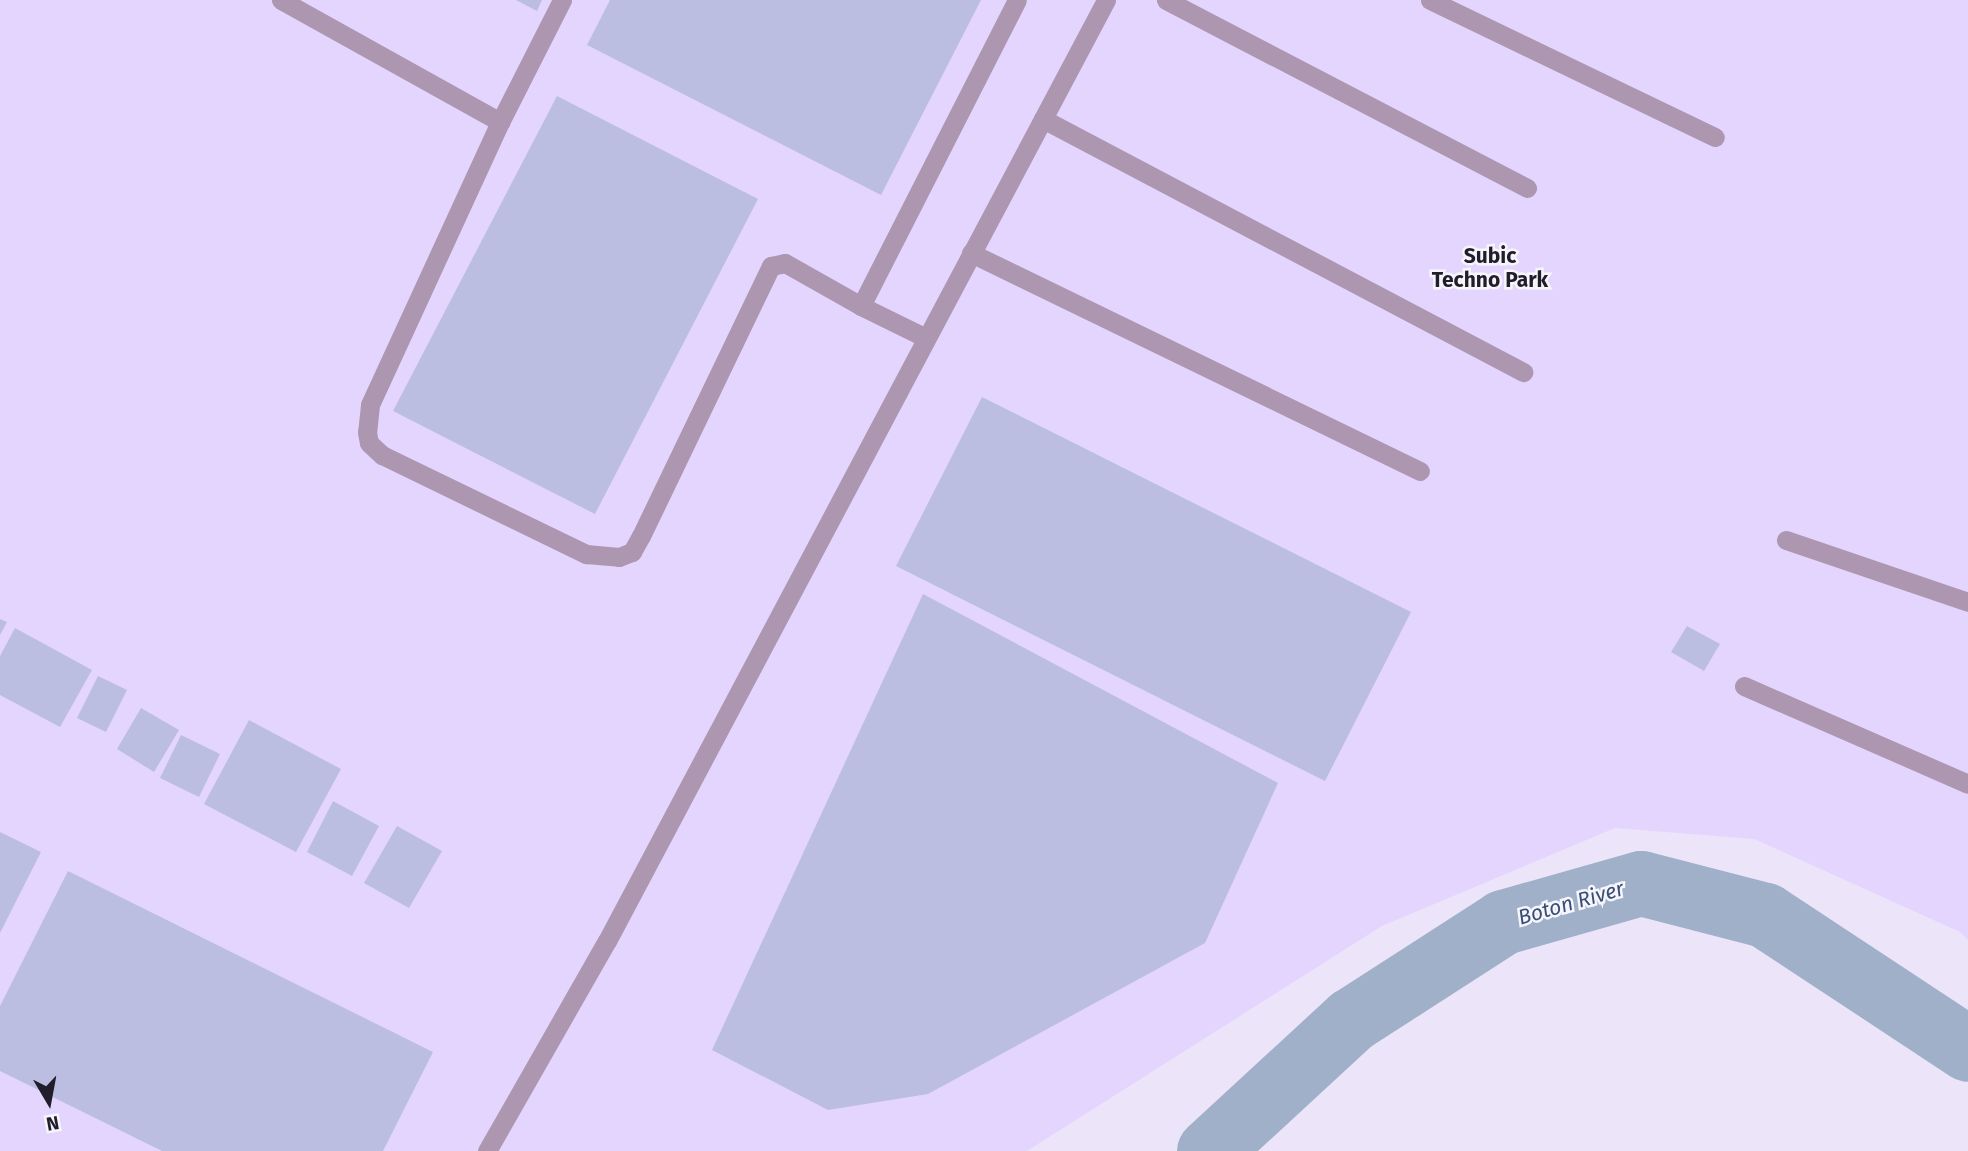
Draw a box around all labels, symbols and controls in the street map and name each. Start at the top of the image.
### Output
district label: Subic Techno Park [1432,243,1548,293]
water label: Boton River [1515,876,1627,930]
north arrow [14,1067,84,1137]
text: N [45,1111,61,1136]

